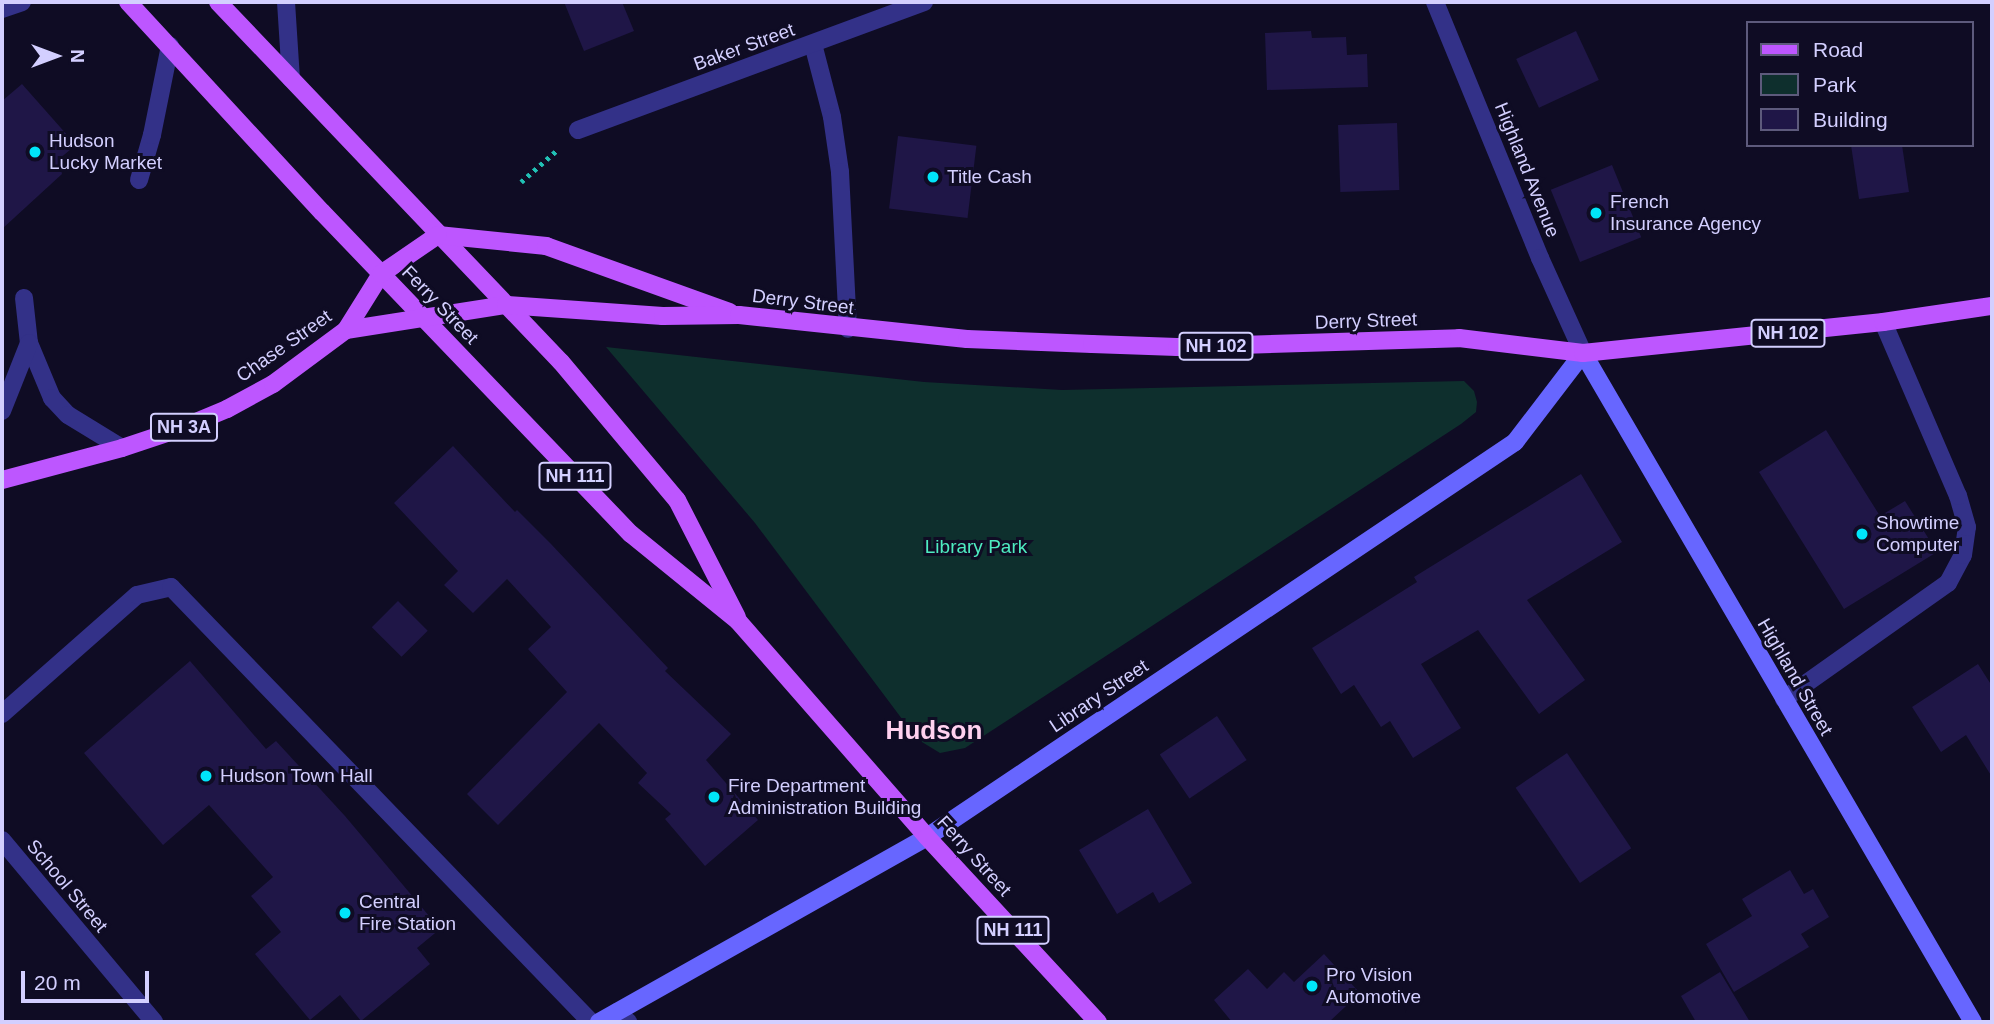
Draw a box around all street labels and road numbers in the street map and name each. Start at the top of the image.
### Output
street label: Baker Street [690,18,798,76]
street label: Highland Avenue [1489,99,1565,241]
street label: Ferry Street [397,261,483,349]
street label: Derry Street [751,284,855,320]
street label: Chase Street [232,305,336,387]
street label: Derry Street [1314,308,1418,334]
road number: NH 102 [1750,318,1826,348]
road number: NH 102 [1178,332,1254,360]
road number: NH 3A [149,412,219,442]
road number: NH 111 [538,462,612,490]
street label: Highland Street [1752,615,1838,739]
street label: Library Street [1045,655,1153,737]
street label: Ferry Street [932,811,1016,901]
street label: School Street [22,835,112,937]
road number: NH 111 [976,916,1050,945]

